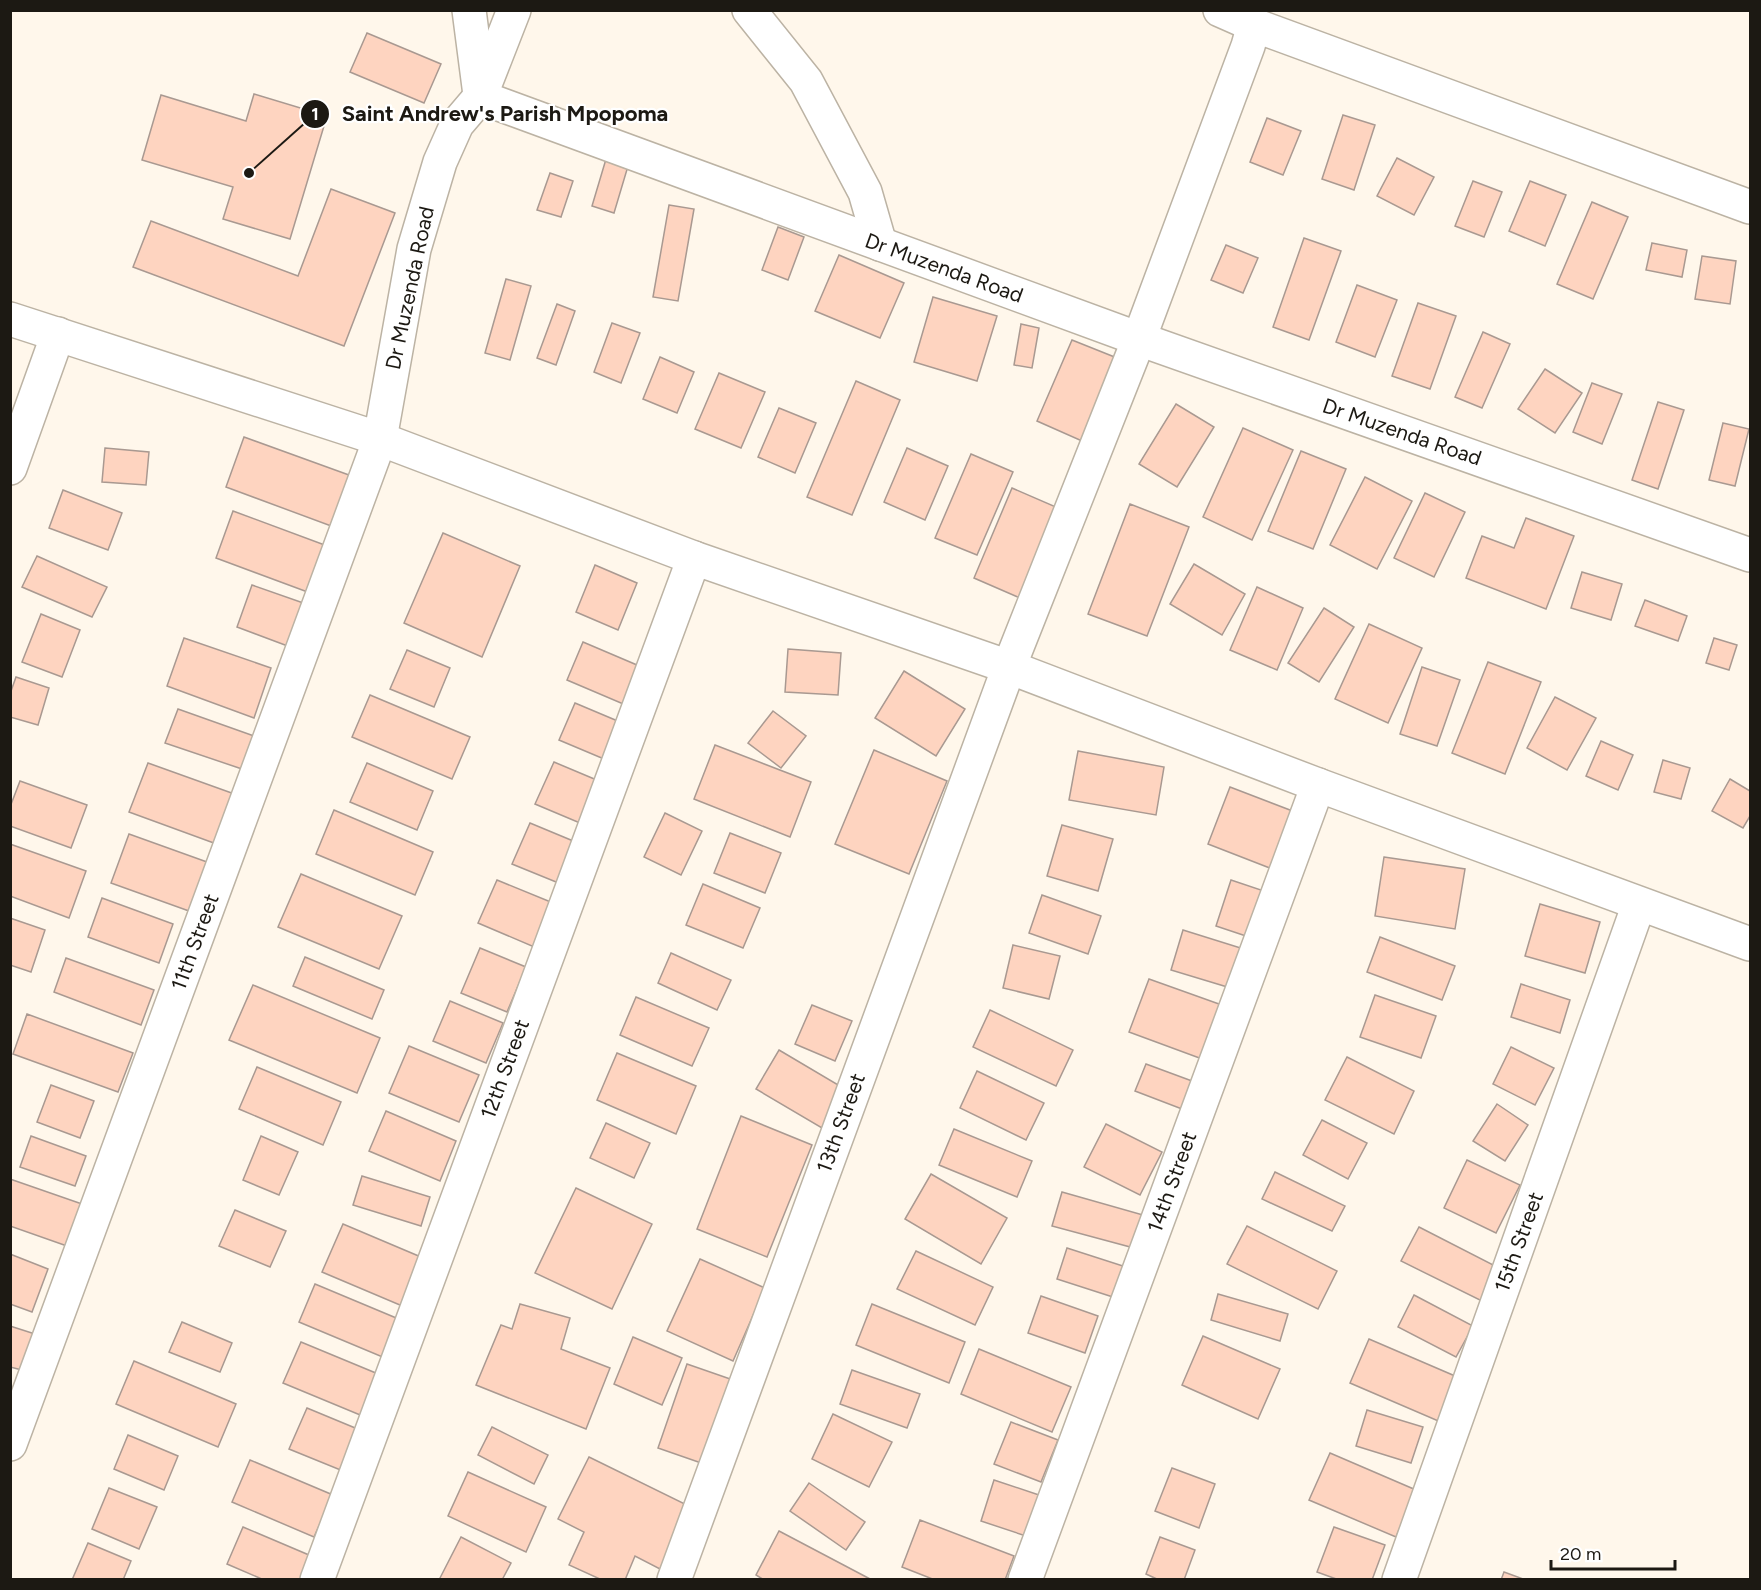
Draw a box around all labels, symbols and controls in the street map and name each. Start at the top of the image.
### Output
callout: Saint Andrew's Parish Mpopoma [300,94,680,134]
text: Saint Andrew's Parish Mpopoma [342,100,668,127]
text: 1 [311,103,319,125]
street label: Dr Muzenda Road [380,204,439,372]
street label: Dr Muzenda Road [862,227,1027,308]
street label: Dr Muzenda Road [1319,393,1485,470]
street label: 11th Street [166,890,224,994]
street label: 12th Street [475,1016,534,1122]
street label: 13th Street [811,1070,870,1176]
street label: 14th Street [1142,1128,1201,1236]
street label: 15th Street [1489,1188,1548,1295]
scale bar [1551,1533,1676,1571]
text: 20 m [1560,1543,1601,1565]

